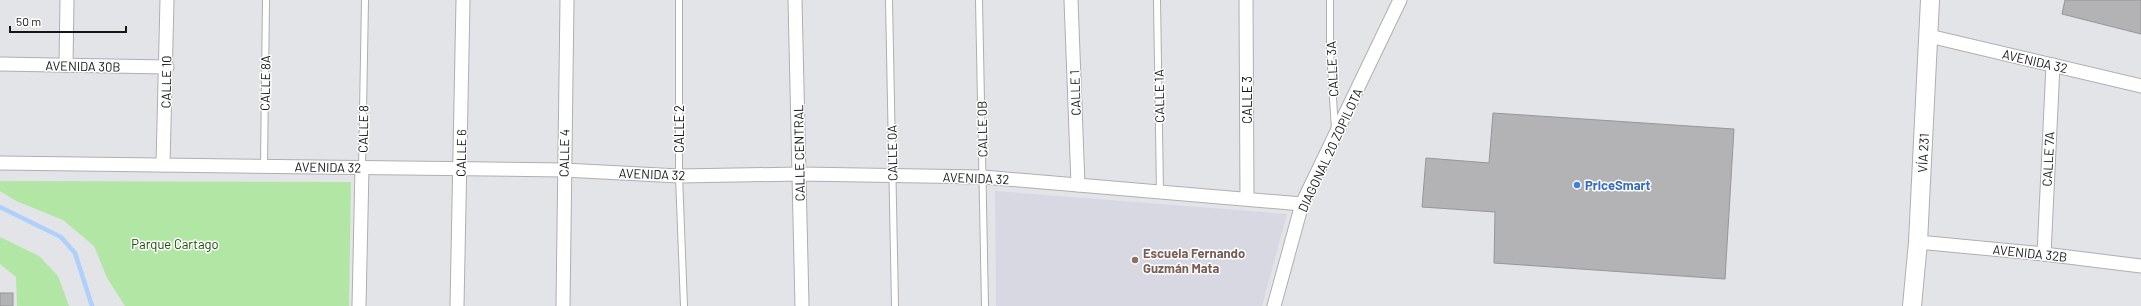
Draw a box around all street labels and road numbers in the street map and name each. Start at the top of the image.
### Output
street label: CALLE 3A [1323,41,1341,97]
street label: AVENIDA 32 [2001,46,2069,76]
street label: CALLE 10 [158,55,174,109]
street label: CALLE 8A [257,55,273,111]
street label: AVENIDA 30B [45,57,121,75]
street label: CALLE 1A [1151,69,1167,123]
street label: CALLE 1 [1066,70,1084,116]
street label: CALLE 3 [1239,76,1255,124]
street label: DIAGONAL 20 ZOPILOTA [1294,85,1366,215]
street label: CALLE 0B [974,101,990,157]
street label: CALLE 8 [355,105,371,153]
street label: CALLE 2 [671,105,687,153]
street label: CALLE CENTRAL [790,105,808,201]
street label: CALLE 0A [884,125,900,181]
street label: CALLE 6 [453,129,469,177]
street label: CALLE 4 [556,129,572,177]
street label: CALLE 7A [2039,131,2057,187]
street label: VÍA 231 [1914,133,1932,173]
street label: AVENIDA 32 [295,158,361,176]
street label: AVENIDA 32 [618,165,686,183]
street label: AVENIDA 32 [942,169,1010,187]
street label: AVENIDA 32B [1992,241,2068,265]

